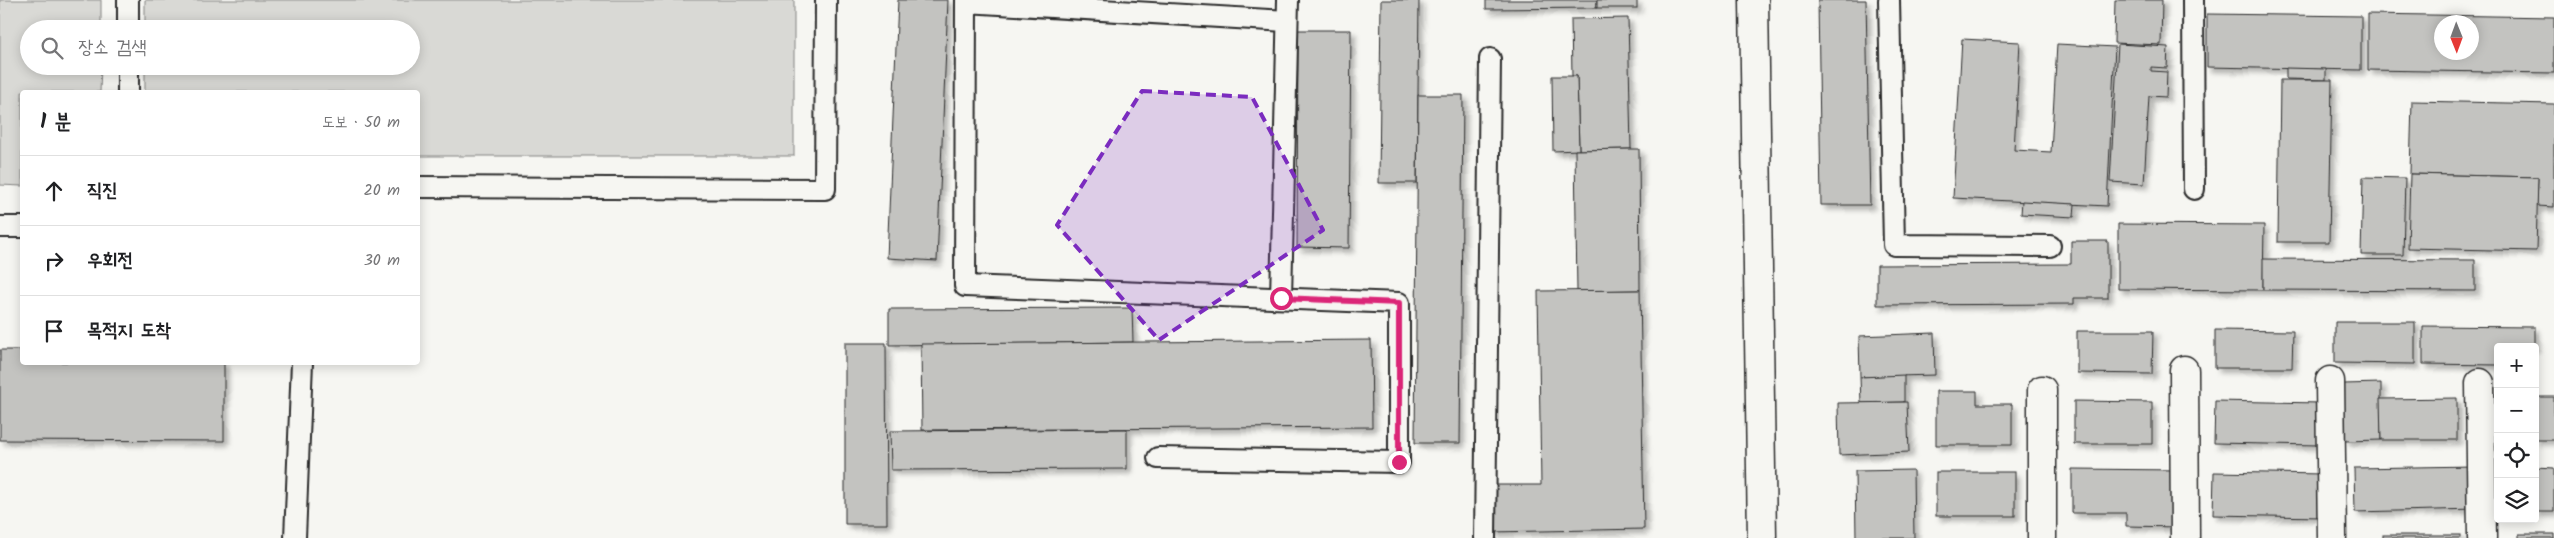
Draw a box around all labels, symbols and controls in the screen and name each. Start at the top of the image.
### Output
north arrow [2434,15,2479,60]
search box [20,20,420,75]
text: 장소 검색 [78,33,147,63]
icon: search [38,34,66,62]
text: 1 분 [40,106,71,139]
text: 도보 · 50 m [322,110,400,135]
text: 직진 [87,176,118,206]
icon: ahead [40,177,68,205]
text: 20 m [364,178,400,203]
text: 우회전 [87,246,133,276]
icon: right [40,247,68,275]
text: 30 m [364,248,400,273]
route start [1270,287,1293,310]
text: 목적지 도착 [87,316,171,346]
icon: arrive [40,317,68,345]
map controls [2494,343,2539,523]
button: + [2494,343,2539,388]
button: − [2494,388,2539,433]
button: locate [2494,433,2539,478]
route end [1388,451,1411,474]
button: layers [2494,478,2539,523]

